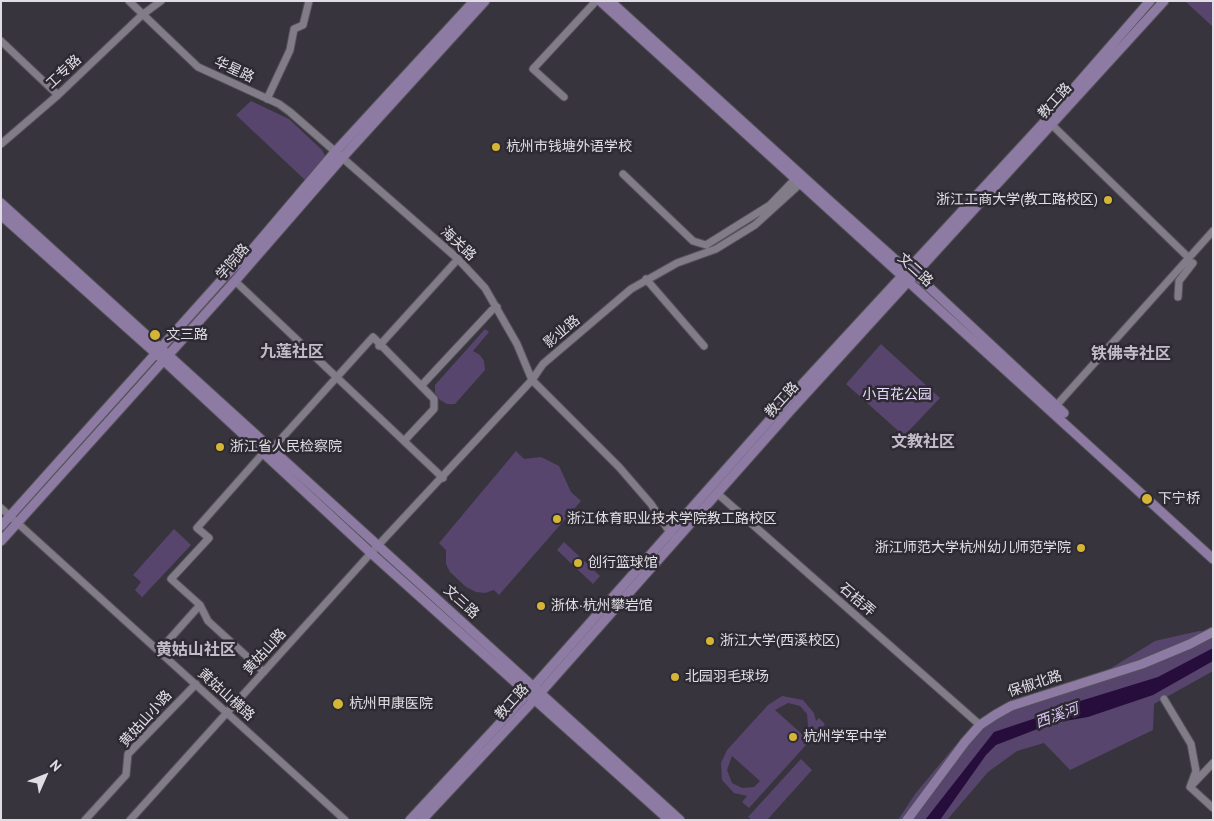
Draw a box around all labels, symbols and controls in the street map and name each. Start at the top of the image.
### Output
street label: 工专路 [43,52,85,92]
street label: 华星路 [211,54,257,86]
street label: 教工路 [1035,80,1075,122]
place label: 杭州市钱塘外语学校 [506,139,632,155]
marker: 杭州市钱塘外语学校 [490,141,502,153]
place label: 浙江工商大学(教工路校区) [936,192,1098,208]
marker: 浙江工商大学(教工路校区) [1102,194,1114,206]
street label: 海关路 [437,224,479,264]
street label: 学院路 [213,241,253,283]
street label: 文二路 [894,250,936,290]
street label: 影业路 [541,312,583,352]
place label: 文三路 [166,327,208,343]
marker: 文三路 [148,328,162,342]
district label: 九莲社区 [260,342,324,362]
district label: 铁佛寺社区 [1091,344,1171,364]
street label: 教工路 [762,379,802,421]
park label: 小百花公园 [862,387,932,403]
district label: 文教社区 [891,432,955,452]
place label: 浙江省人民检察院 [230,439,342,455]
marker: 浙江省人民检察院 [214,441,226,453]
place label: 下宁桥 [1158,491,1200,507]
marker: 下宁桥 [1140,492,1154,506]
place label: 浙江体育职业技术学院教工路校区 [567,511,777,527]
marker: 浙江体育职业技术学院教工路校区 [551,513,563,525]
place label: 浙江师范大学杭州幼儿师范学院 [875,540,1071,556]
marker: 浙江师范大学杭州幼儿师范学院 [1075,542,1087,554]
place label: 创行篮球馆 [588,555,658,571]
marker: 创行篮球馆 [572,557,584,569]
street label: 石桔弄 [836,580,878,620]
street label: 文三路 [440,582,482,622]
place label: 浙体·杭州攀岩馆 [551,598,653,614]
marker: 浙体·杭州攀岩馆 [535,600,547,612]
street label: 黄姑山路 [240,626,290,678]
place label: 浙江大学(西溪校区) [720,633,840,649]
marker: 浙江大学(西溪校区) [704,635,716,647]
district label: 黄姑山社区 [156,640,236,660]
street label: 黄姑山横路 [194,665,258,725]
street label: 保俶北路 [1006,667,1064,701]
place label: 北园羽毛球场 [685,669,769,685]
marker: 北园羽毛球场 [669,671,681,683]
street label: 教工路 [492,681,532,723]
street label: 黄姑山小路 [116,687,176,751]
place label: 杭州甲康医院 [349,696,433,712]
marker: 杭州甲康医院 [331,697,345,711]
water label: 西溪河 [1033,700,1081,732]
place label: 杭州学军中学 [803,729,887,745]
marker: 杭州学军中学 [787,731,799,743]
north arrow [20,751,70,801]
text: N [46,756,65,775]

